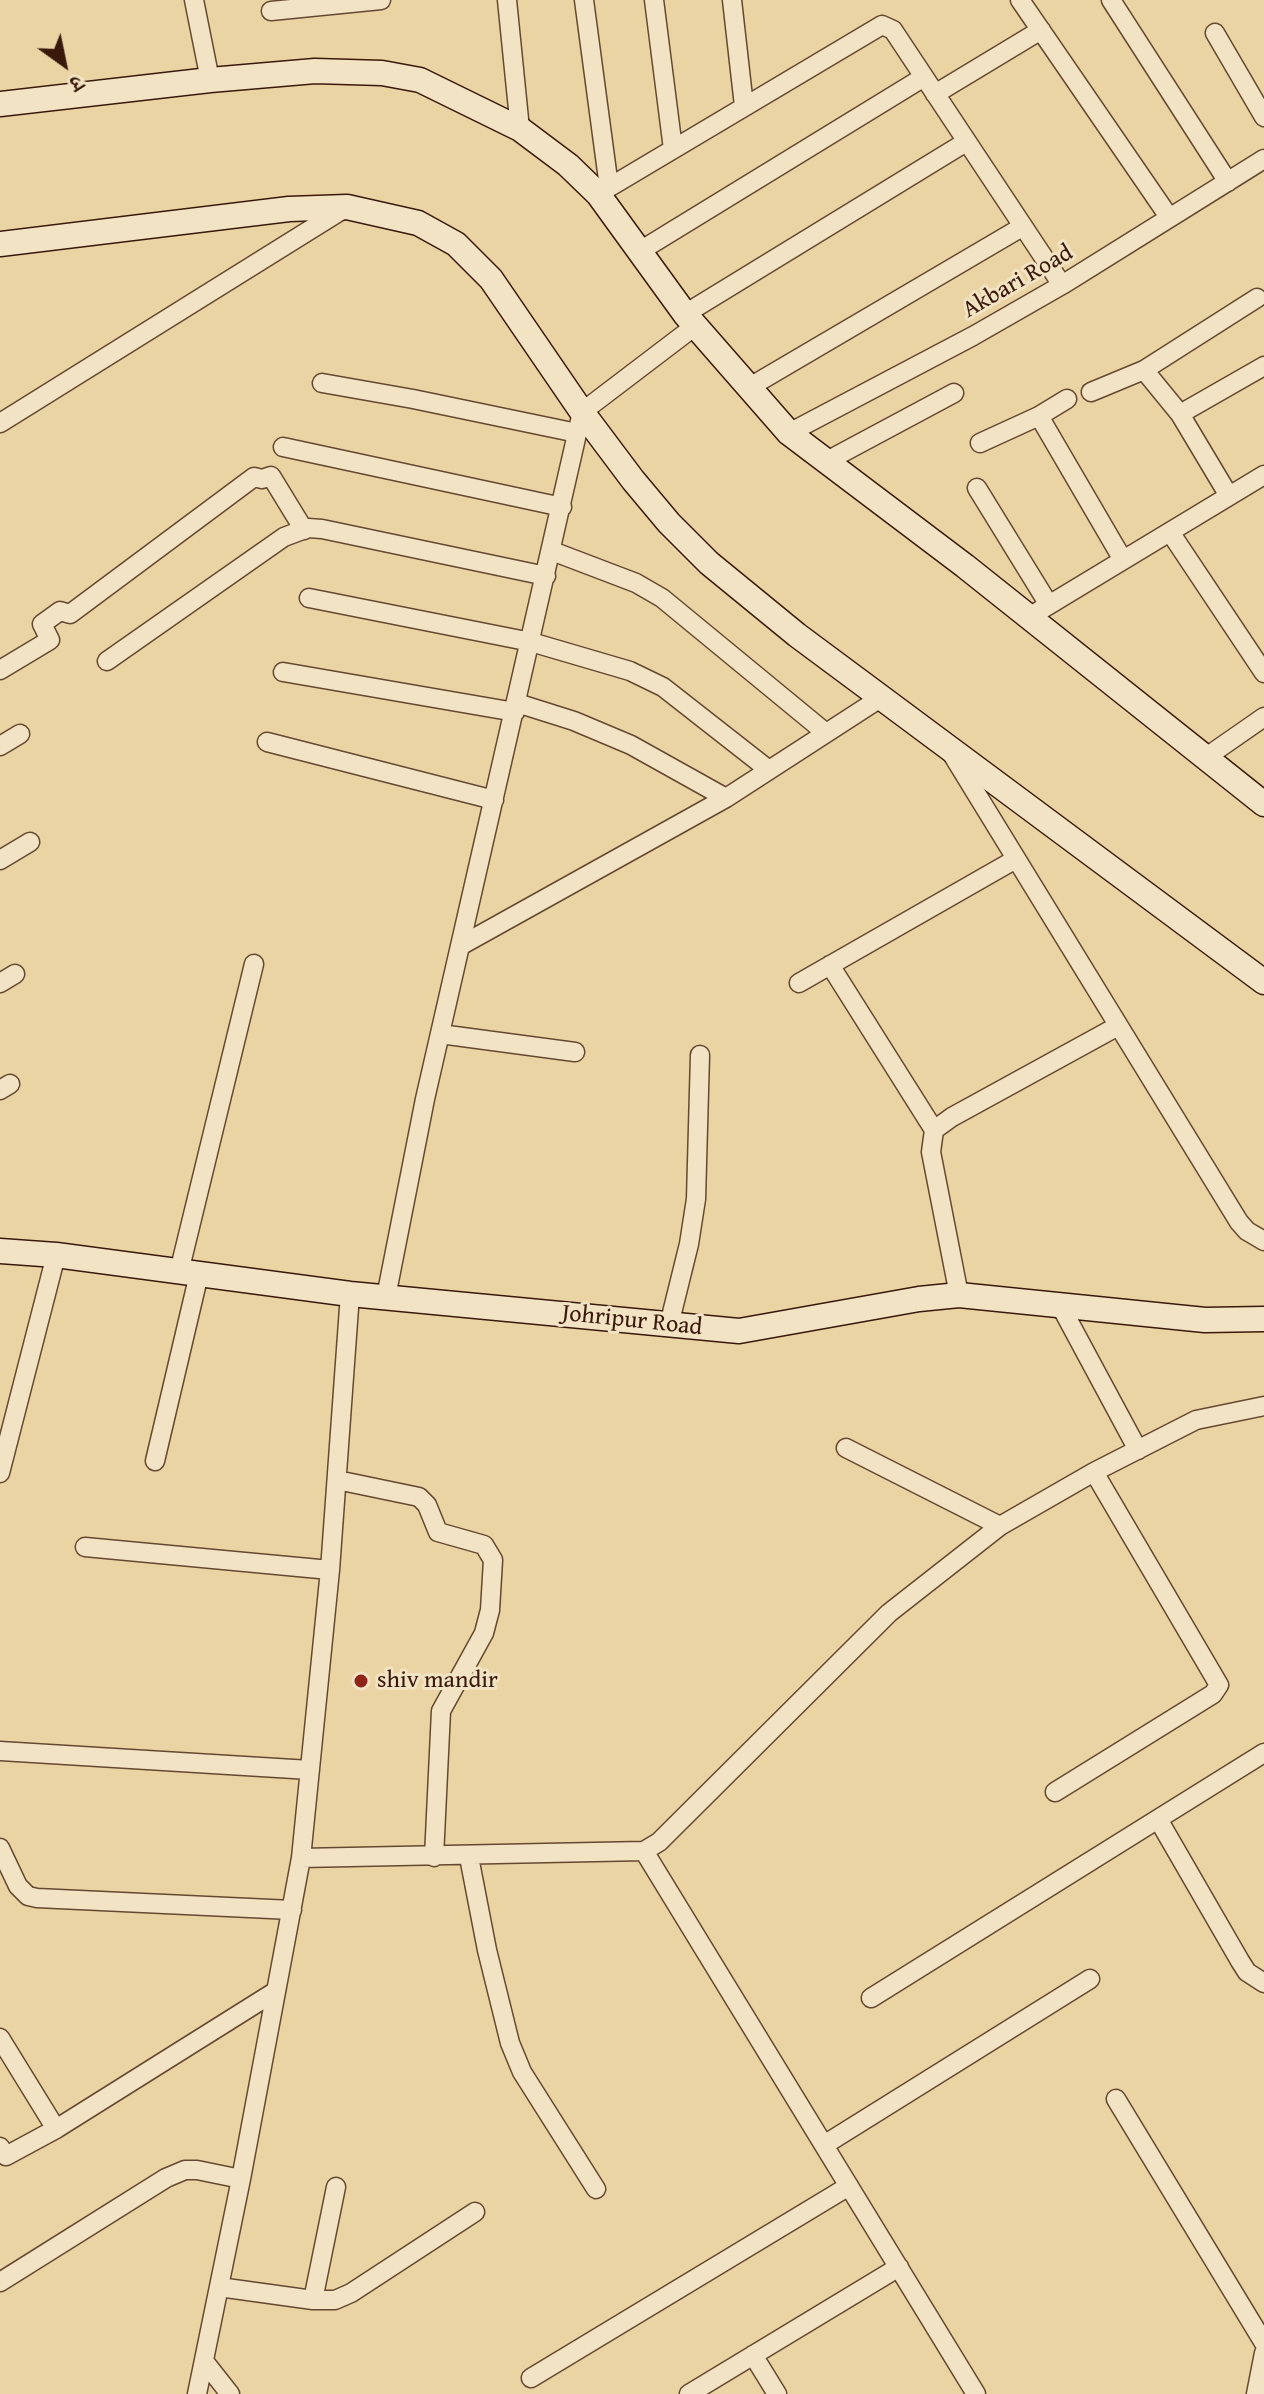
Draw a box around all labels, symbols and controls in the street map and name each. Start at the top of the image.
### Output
north arrow [24,24,104,104]
text: उ [64,68,90,101]
street label: Akbari Road [958,239,1078,325]
street label: Johripur Road [560,1299,704,1343]
place label: shiv mandir [377,1667,498,1695]
marker: shiv mandir [352,1672,370,1690]

